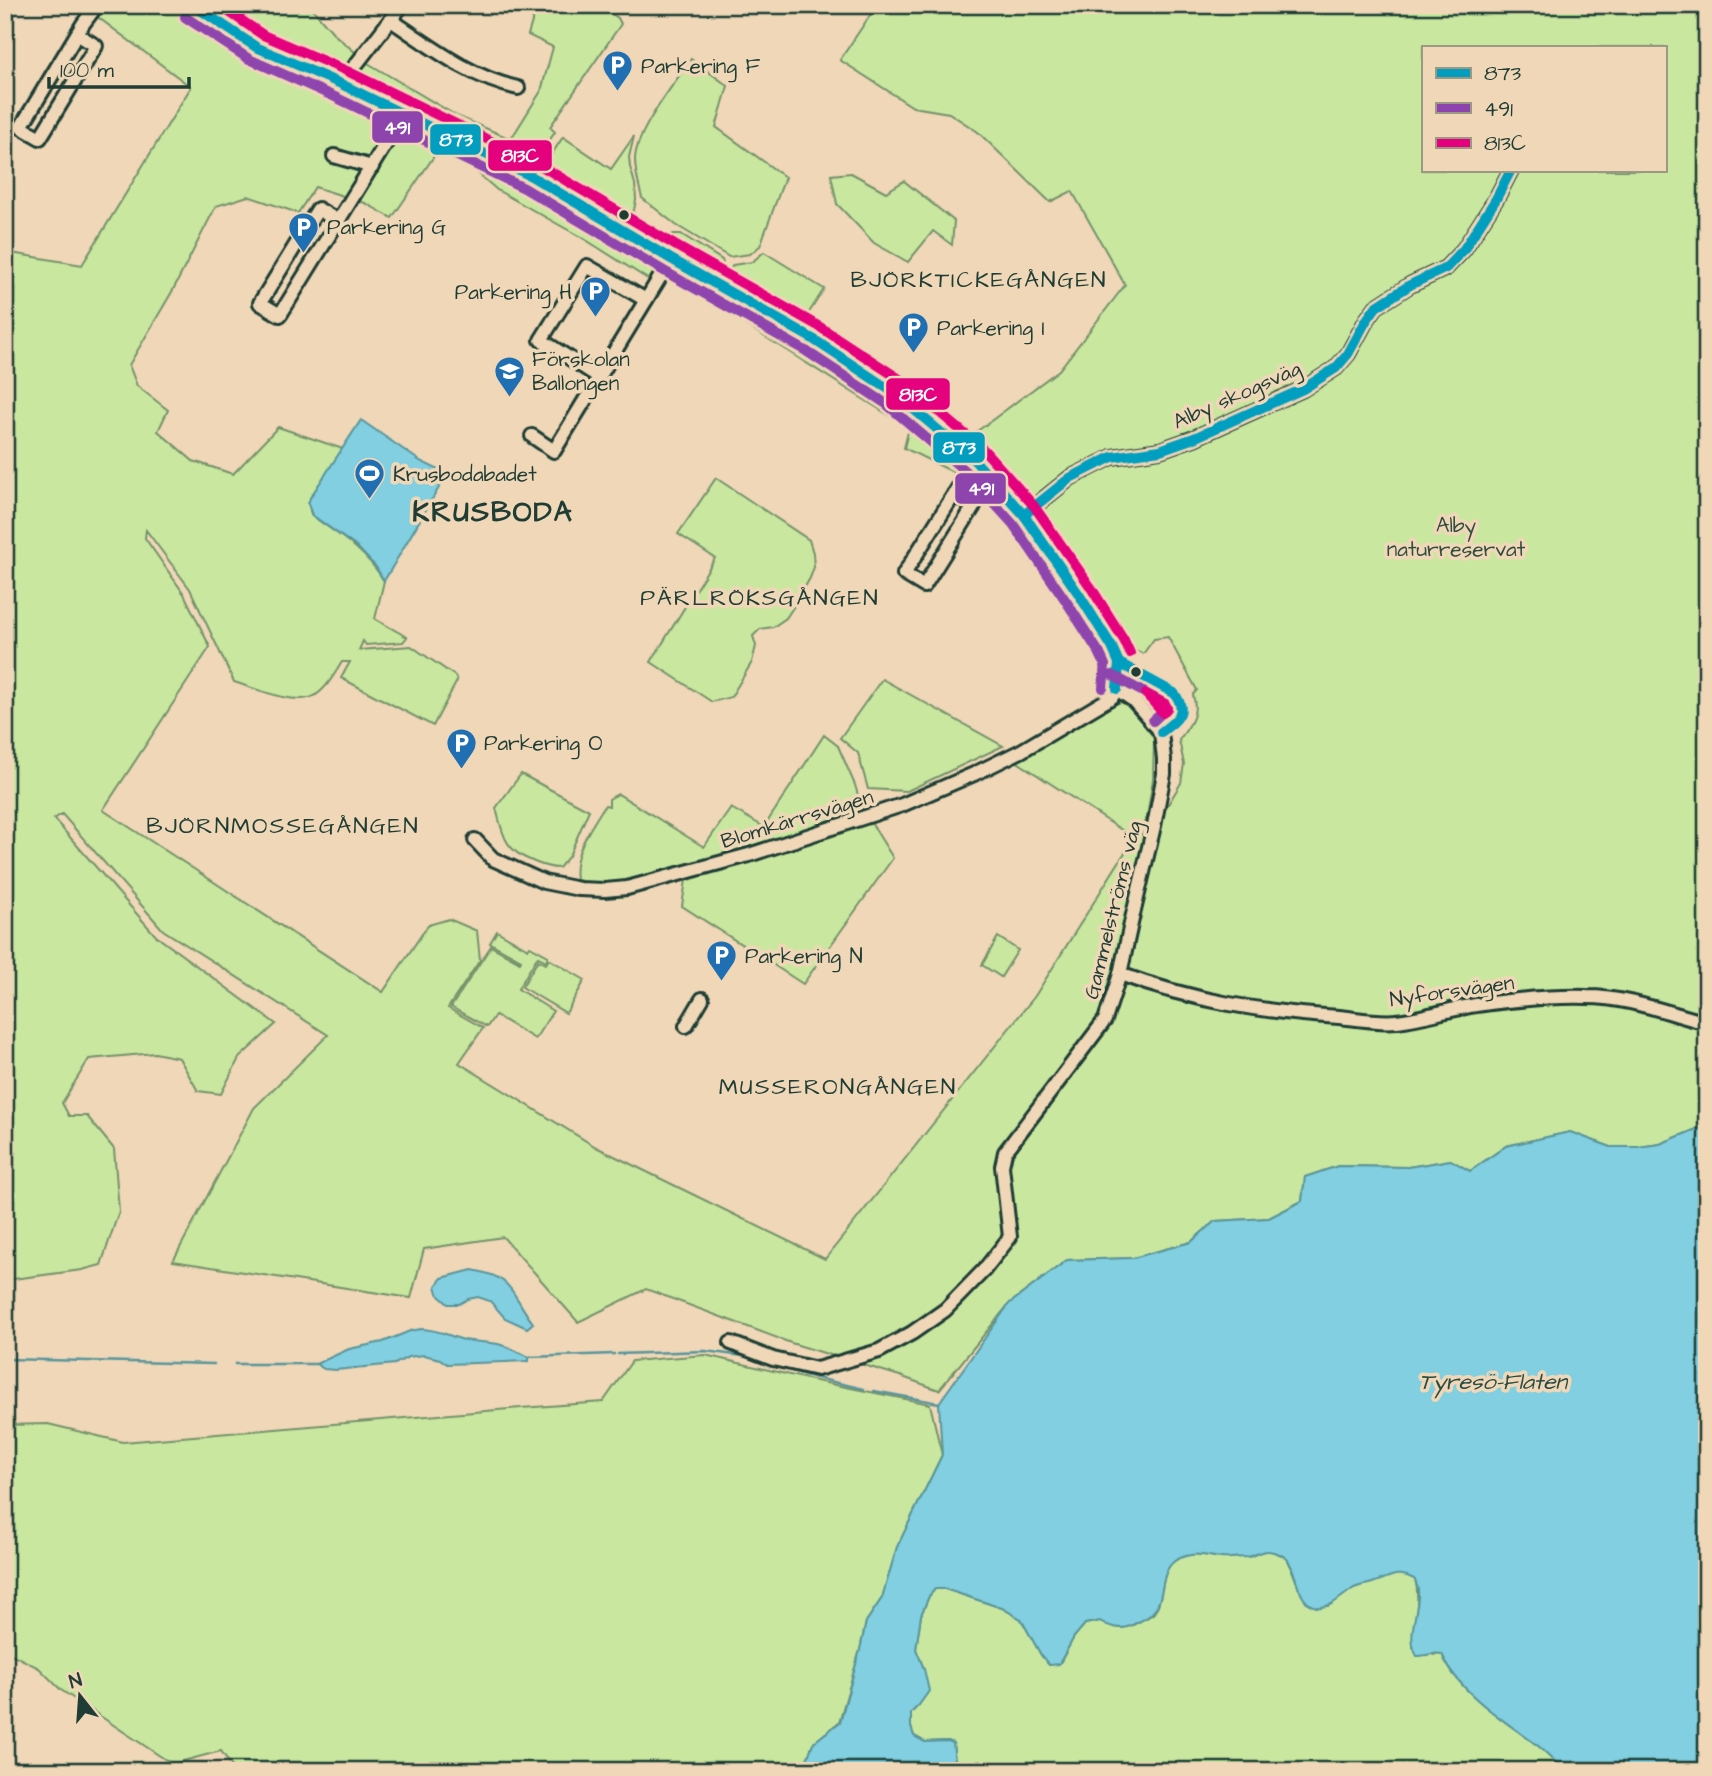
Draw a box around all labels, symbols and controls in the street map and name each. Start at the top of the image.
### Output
scale bar [49,46,189,90]
legend [1422,46,1666,172]
parking icon: Parkering F [601,49,635,93]
place label: Parkering F [641,52,760,83]
text: 100 m [60,56,115,85]
text: 873 [1484,59,1522,88]
text: 491 [1484,95,1513,124]
line badge: 491 [371,110,424,144]
text: 491 [384,115,411,142]
line badge: 873 [429,123,482,156]
text: 873 [439,127,473,154]
text: 813C [1484,129,1526,158]
line badge: 813C [487,139,553,172]
text: 813C [501,143,539,170]
unlabelled marker [617,208,631,222]
parking icon: Parkering G [287,210,321,254]
place label: Parkering G [327,213,446,244]
district label: BJÖRKTICKEGÅNGEN [851,264,1107,296]
parking icon: Parkering H [578,275,612,319]
place label: Parkering H [455,278,572,309]
parking icon: Parkering I [897,311,931,355]
place label: Parkering I [937,314,1045,345]
place label: Förskolan Ballongen [532,345,630,400]
school or university icon: Förskolan Ballongen [492,354,526,398]
street label: Alby skogsväg [1168,354,1307,438]
line badge: 813C [885,377,951,411]
text: 813C [899,382,937,409]
line badge: 873 [932,431,986,464]
text: 873 [942,435,976,462]
sports icon: Krusbodabadet [353,457,387,501]
place label: Krusbodabadet [393,460,537,489]
line badge: 491 [954,472,1007,505]
text: 491 [968,476,995,503]
district label: KRUSBODA [412,493,574,532]
park label: Alby naturreservat [1387,511,1526,564]
district label: PÄRLRÖKSGÅNGEN [640,582,880,614]
unlabelled marker [1129,665,1143,679]
parking icon: Parkering O [444,726,478,770]
place label: Parkering O [484,729,603,760]
street label: Blomkärrsvägen [717,782,877,858]
district label: BJÖRNMOSSEGÅNGEN [146,810,420,842]
street label: Gammelströms väg [1077,818,1151,1003]
parking icon: Parkering N [705,939,739,983]
place label: Parkering N [745,942,863,973]
street label: Nyforsvägen [1388,968,1516,1016]
district label: MUSSERONGÅNGEN [719,1071,957,1103]
water label: Tyresö-Flaten [1419,1366,1570,1399]
north arrow [46,1660,116,1730]
text: N [66,1667,85,1696]

